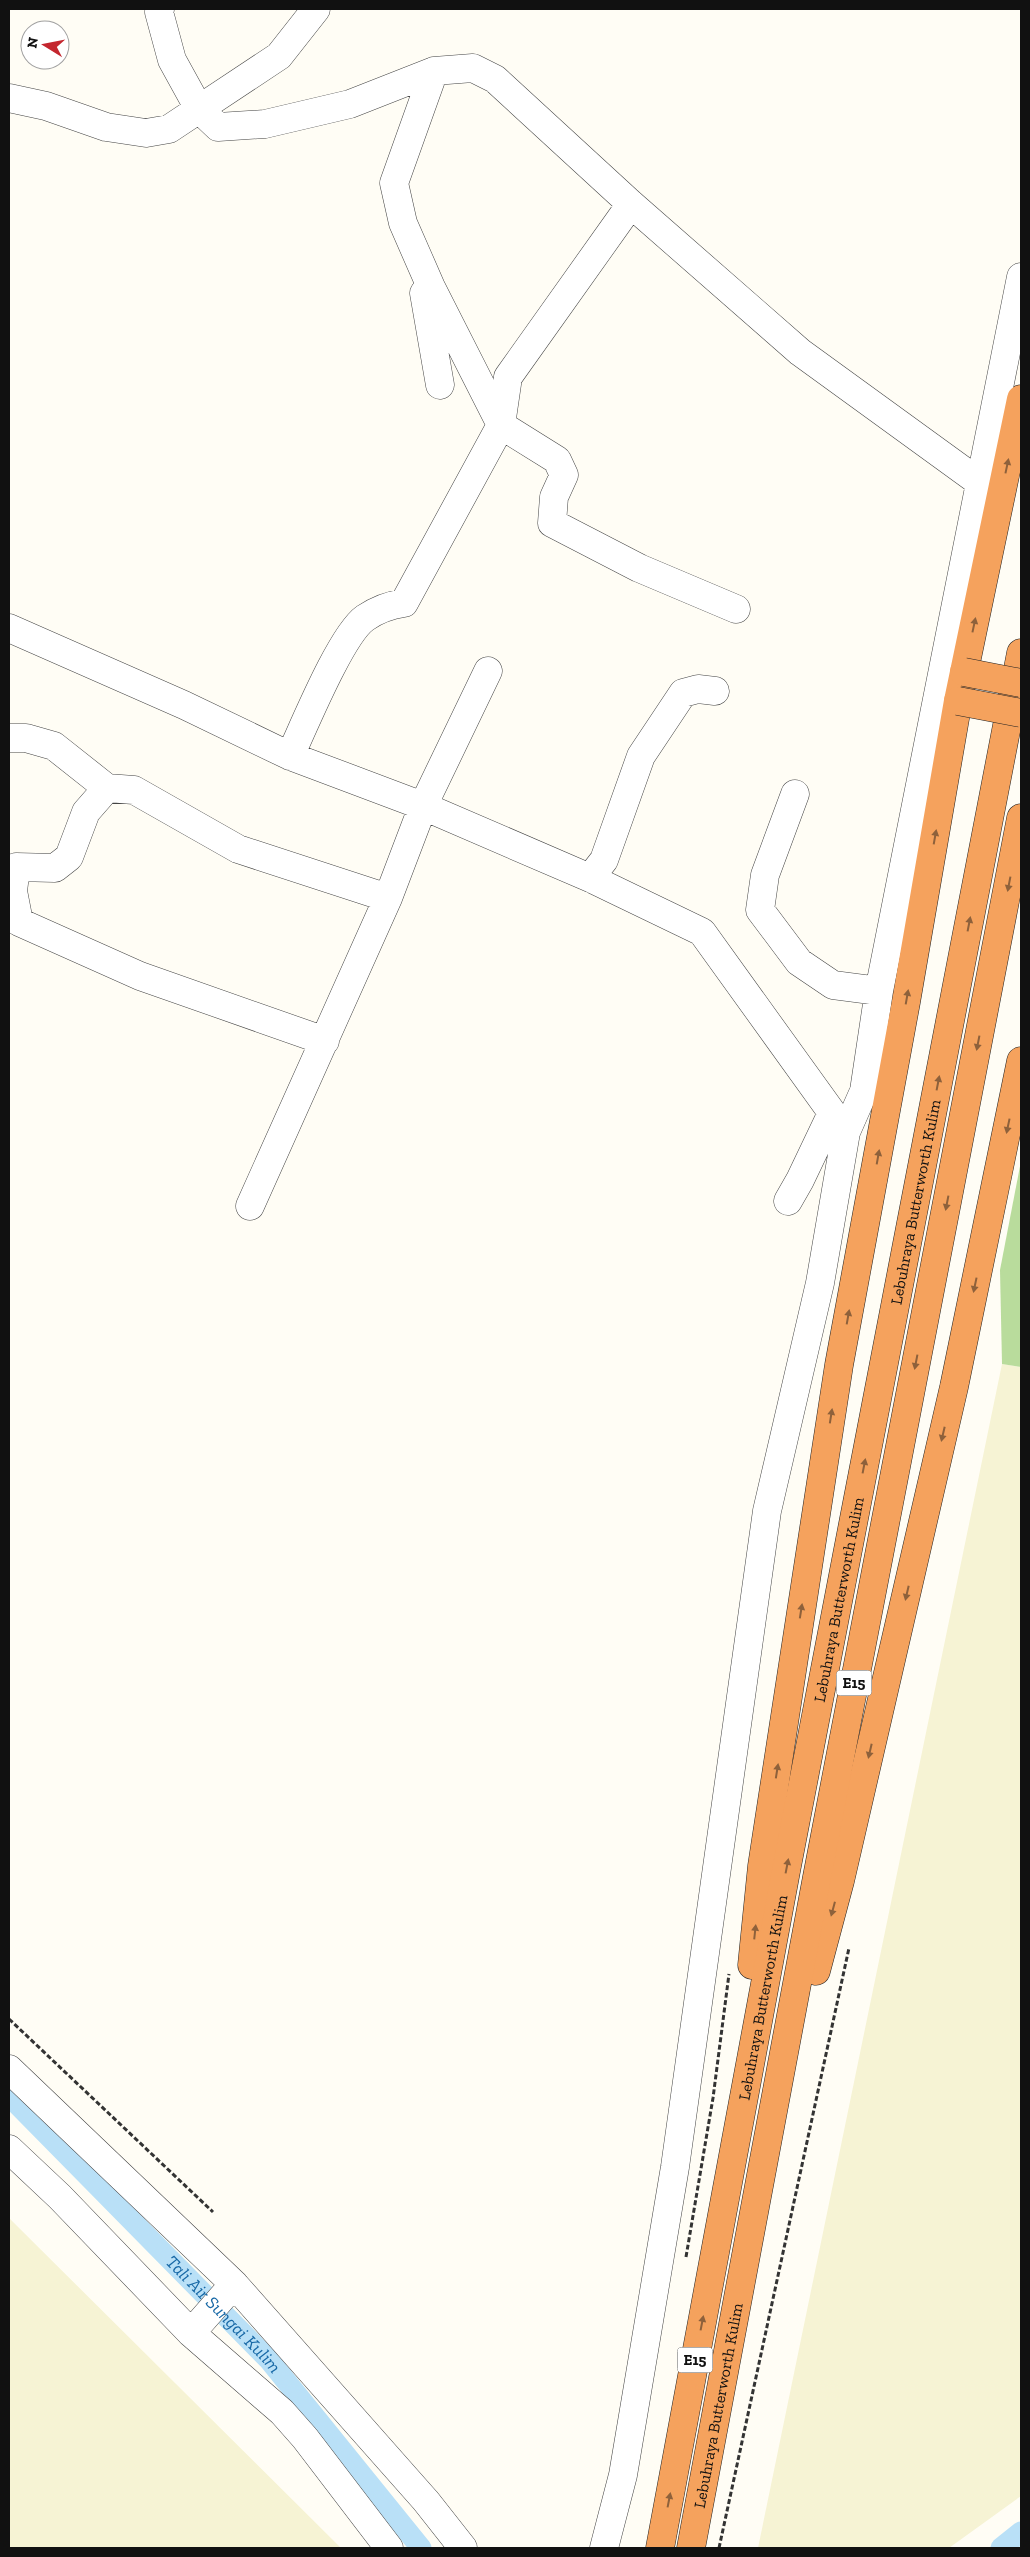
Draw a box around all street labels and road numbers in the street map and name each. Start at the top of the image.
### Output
street label: Lebuhraya Butterworth Kulim [887,1098,945,1306]
street label: Lebuhraya Butterworth Kulim [810,1495,868,1704]
road number: E15 [836,1670,872,1696]
street label: Lebuhraya Butterworth Kulim [735,1893,791,2102]
street label: Lebuhraya Butterworth Kulim [690,2301,747,2510]
road number: E15 [678,2348,712,2372]

